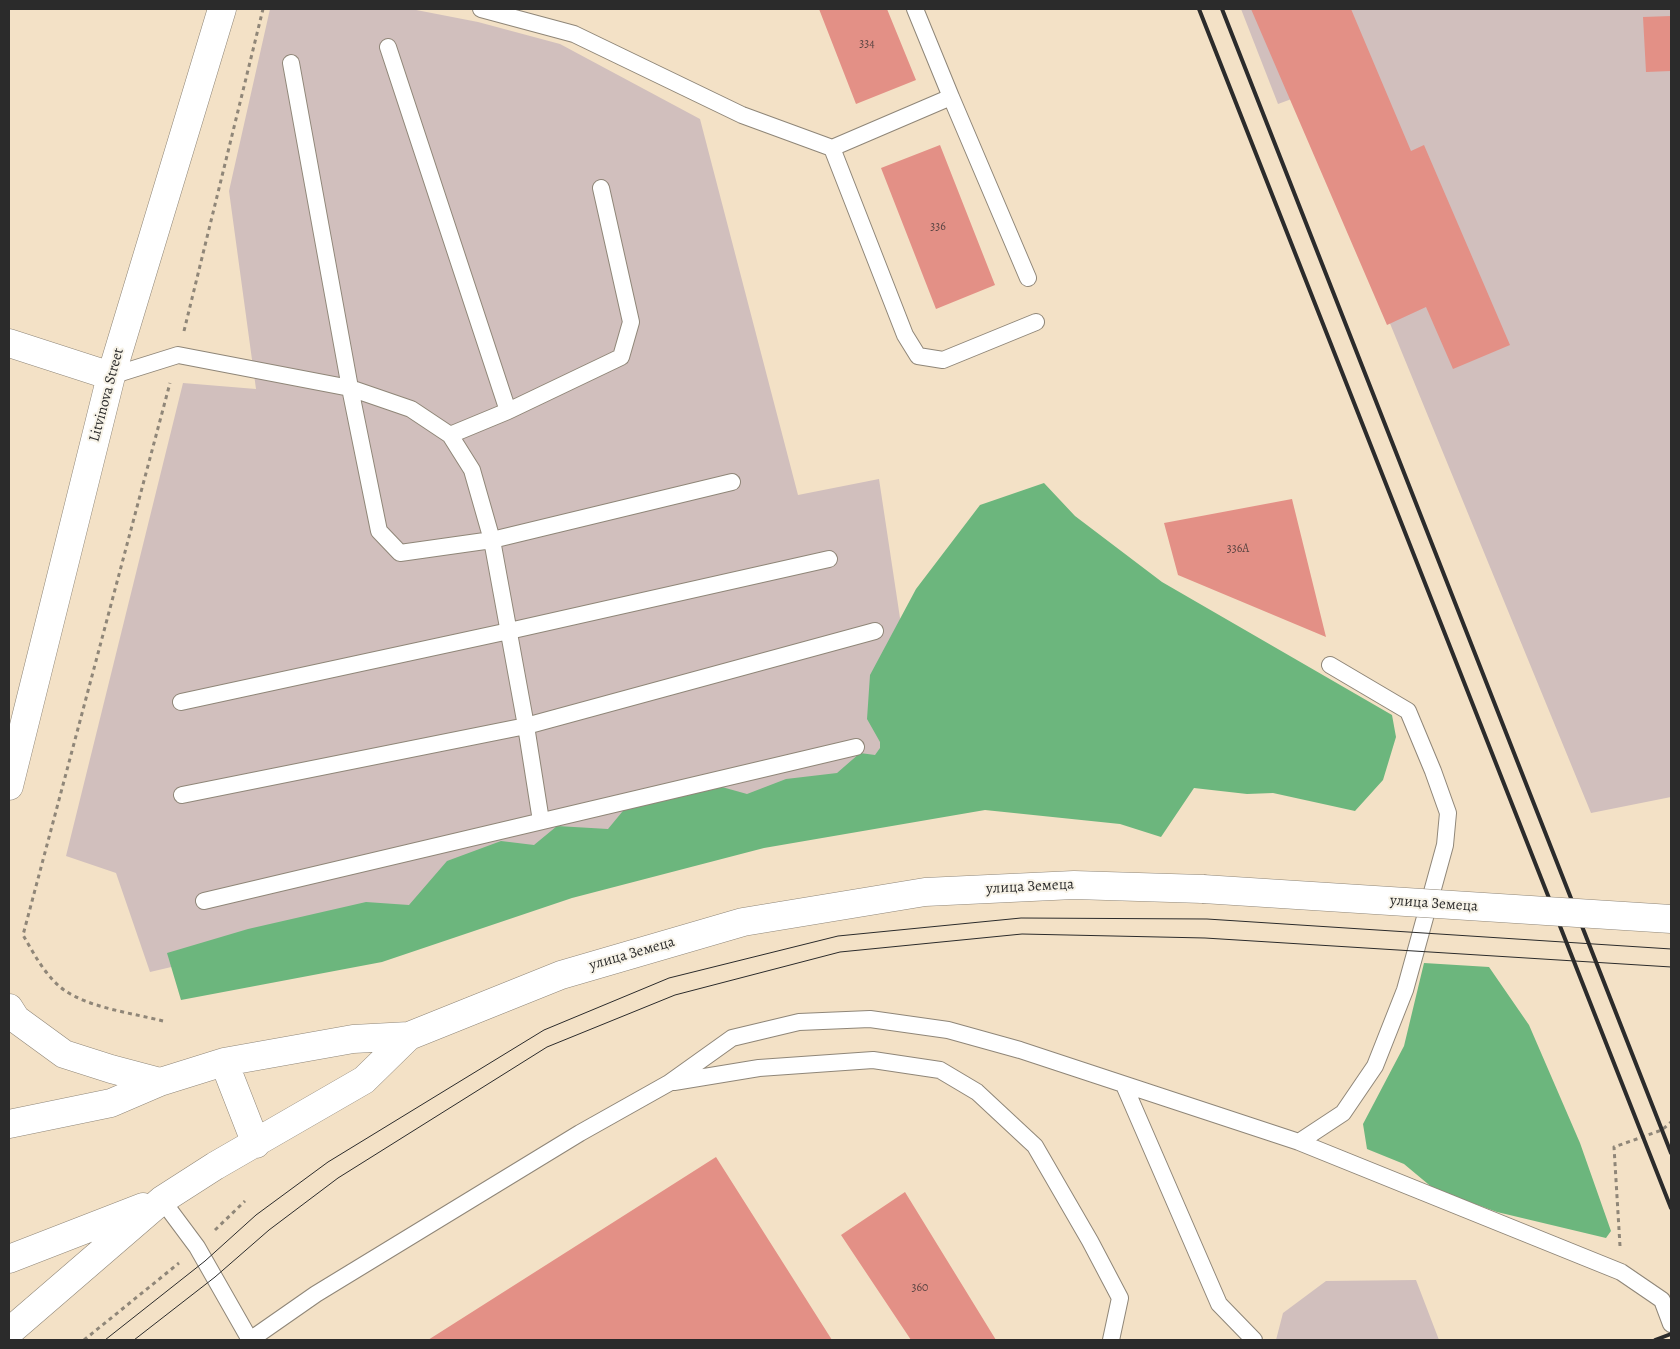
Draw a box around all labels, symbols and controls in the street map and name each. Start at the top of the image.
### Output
house number: 334 [859,37,875,51]
house number: 336 [930,220,946,234]
street label: Litvinova Street [86,346,128,444]
house number: 336А [1227,542,1249,556]
street label: улица Земеца [986,876,1074,898]
street label: улица Земеца [1389,892,1479,916]
street label: улица Земеца [587,933,677,975]
house number: 360 [912,1281,928,1295]

